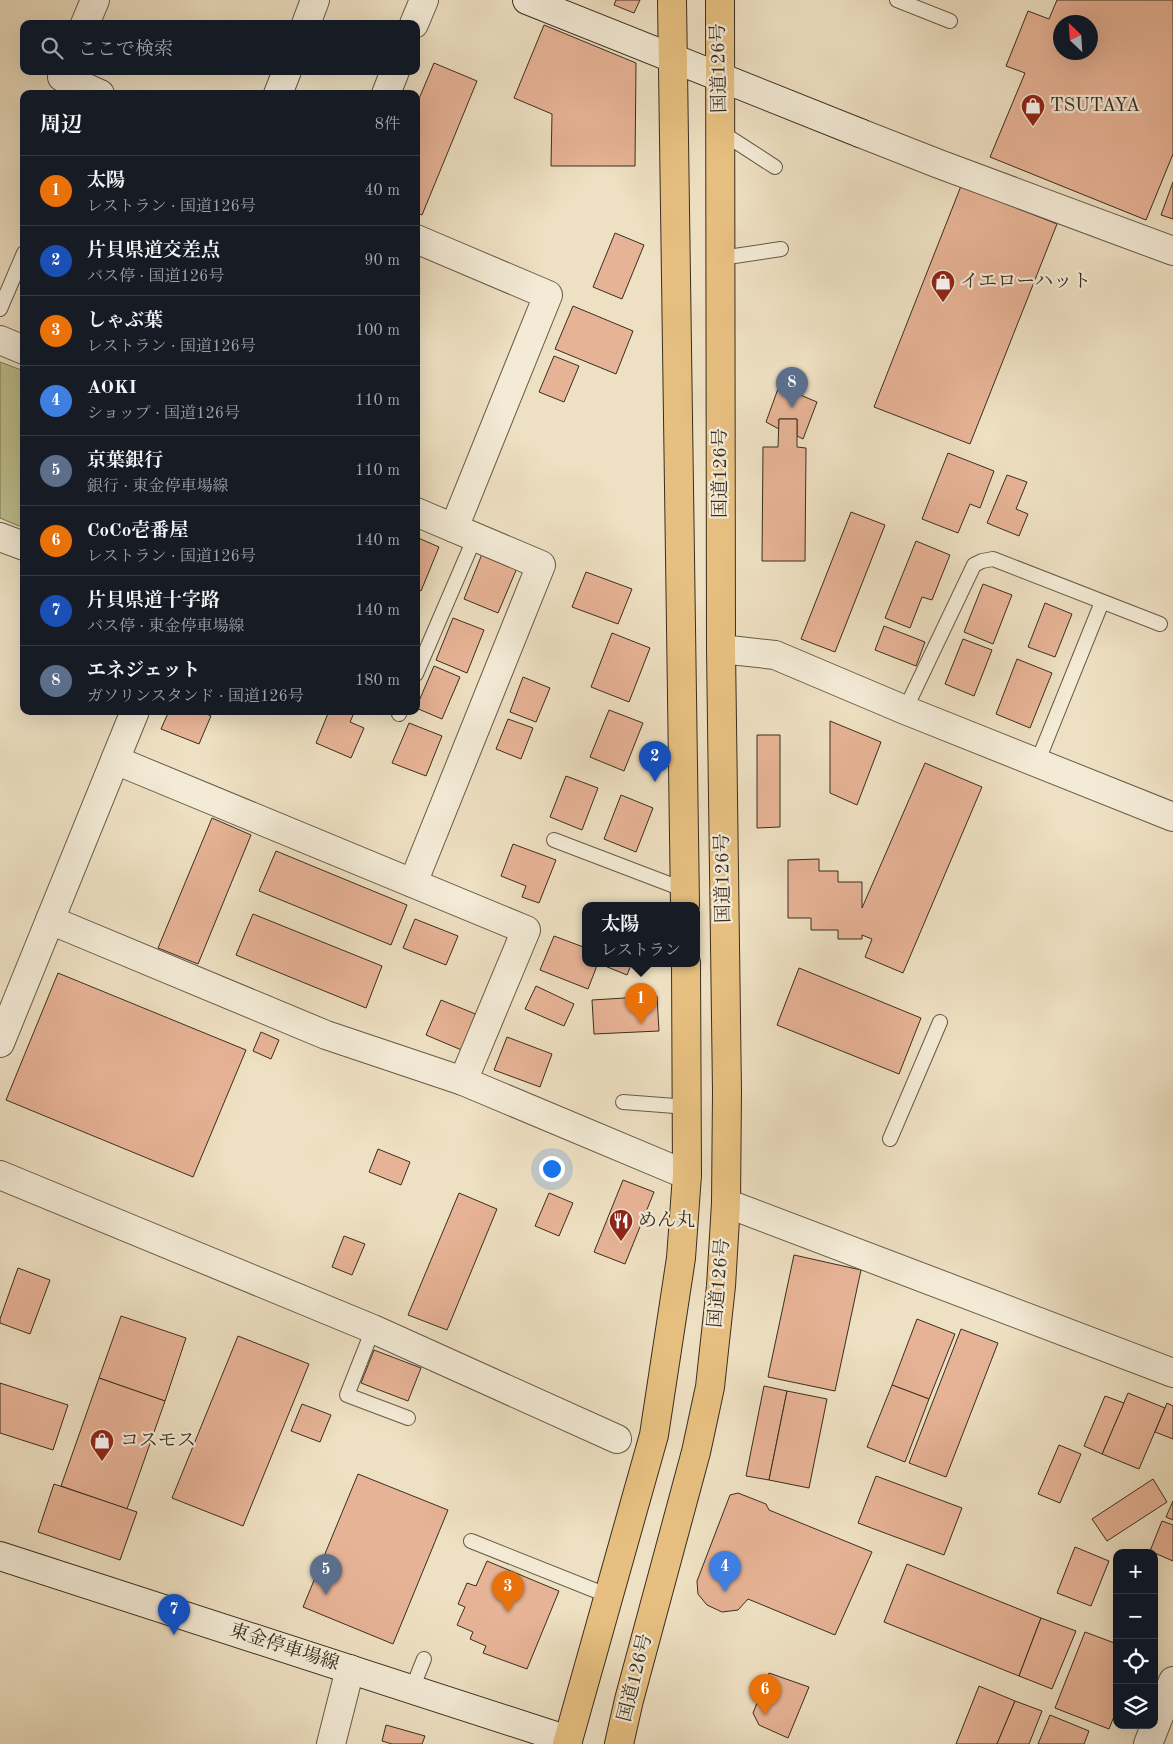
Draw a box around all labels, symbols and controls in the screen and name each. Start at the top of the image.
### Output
north arrow [1053,15,1098,60]
search box [20,20,420,75]
street label: 国道126号 [708,23,730,113]
icon: search [38,34,66,62]
text: ここで検索 [78,41,173,60]
shop icon: TSUTAYA [1020,93,1046,127]
place label: TSUTAYA [1050,97,1141,116]
text: 周辺 [40,115,82,136]
text: 8件 [375,117,400,133]
text: 太陽 [87,172,125,191]
text: 1 [51,183,61,199]
text: 40 m [364,183,400,199]
text: レストラン · 国道126号 [87,199,256,215]
text: 片貝県道交差点 [87,242,220,261]
text: 2 [51,253,61,269]
text: 90 m [364,253,400,269]
text: バス停 · 国道126号 [87,269,224,285]
shop icon: イエローハット [930,269,956,303]
place label: イエローハット [960,272,1091,292]
text: しゃぶ葉 [87,312,163,331]
text: 3 [51,323,61,339]
text: 100 m [355,323,400,339]
text: レストラン · 国道126号 [87,339,256,355]
pin: 8 [776,367,808,408]
text: AOKI [87,379,137,398]
text: 4 [51,393,61,409]
text: 110 m [355,393,400,409]
text: ショップ · 国道126号 [87,406,240,422]
street label: 国道126号 [710,428,731,518]
text: 京葉銀行 [87,452,163,471]
text: 5 [51,463,61,479]
text: 110 m [355,463,400,479]
text: 銀行 · 東金停車場線 [87,479,228,495]
text: CoCo壱番屋 [87,522,188,541]
text: 6 [51,533,61,549]
text: 140 m [355,533,400,549]
text: レストラン · 国道126号 [87,549,256,565]
text: 片貝県道十字路 [87,592,220,611]
text: 7 [51,603,61,619]
text: 140 m [355,603,400,619]
text: バス停 · 東金停車場線 [87,619,244,635]
text: エネジェット [87,662,201,681]
text: 8 [51,673,61,689]
text: 180 m [355,673,400,689]
text: ガソリンスタンド · 国道126号 [87,689,304,705]
pin: 2 [639,741,671,782]
street label: 国道126号 [712,833,734,923]
popup [582,902,700,967]
text: 太陽 [601,916,639,935]
text: レストラン [601,943,681,959]
pin: 1 [625,983,657,1024]
your location [539,1156,565,1182]
restaurant icon: めん丸 [608,1208,634,1242]
place label: めん丸 [638,1210,695,1231]
street label: 国道126号 [705,1237,733,1329]
shop icon: コスモス [89,1428,115,1462]
place label: コスモス [120,1432,196,1451]
map controls [1113,1549,1158,1729]
button: + [1113,1549,1158,1594]
pin: 4 [709,1551,741,1592]
pin: 5 [310,1554,342,1595]
pin: 3 [492,1571,524,1612]
pin: 7 [158,1594,190,1635]
button: − [1113,1594,1158,1639]
street label: 東金停車場線 [227,1618,342,1675]
street label: 国道126号 [614,1632,656,1724]
button: locate [1113,1639,1158,1684]
pin: 6 [749,1674,781,1715]
button: layers [1113,1684,1158,1729]

